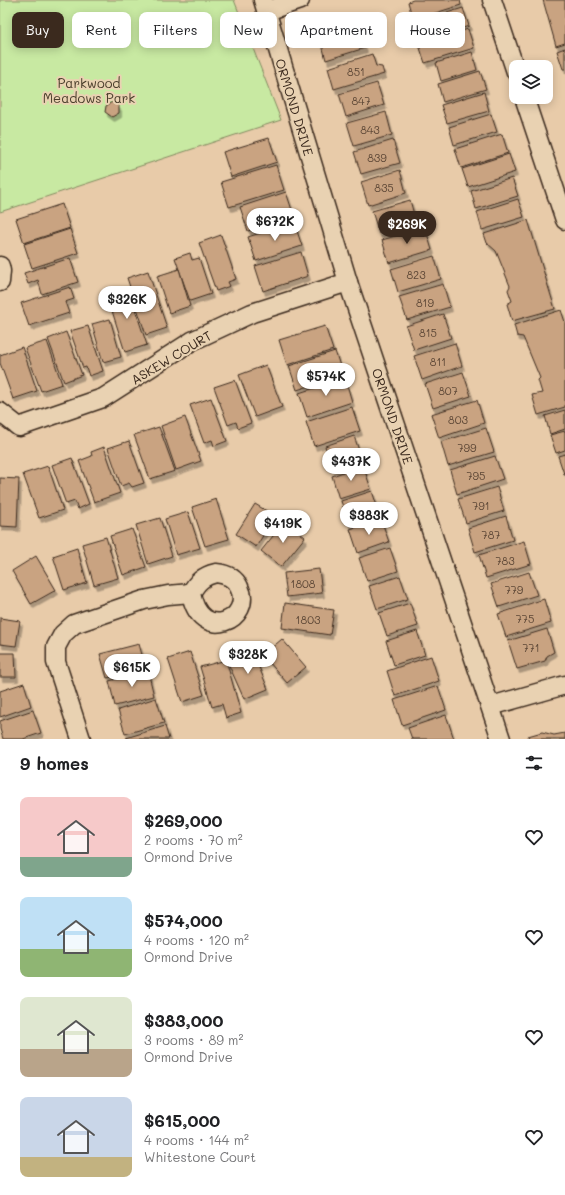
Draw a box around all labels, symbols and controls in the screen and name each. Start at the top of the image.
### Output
chip: Buy [12,12,64,48]
chip: Rent [72,12,131,48]
chip: Filters [139,12,212,48]
chip: New [220,12,277,48]
chip: Apartment [285,12,387,48]
chip: House [395,12,465,48]
street label: ORMOND DRIVE [272,56,318,158]
map controls [509,60,553,104]
button: layers [509,60,553,104]
house number: 851 [347,64,365,79]
park label: Parkwood Meadows Park [43,74,135,106]
house number: 847 [351,93,371,108]
house number: 843 [360,122,380,137]
house number: 839 [367,150,387,165]
house number: 835 [374,180,394,195]
pin: $672K [247,208,303,242]
pin: $269K [379,211,435,245]
text: $672K [256,212,294,229]
text: $269K [387,215,427,232]
house number: 823 [406,267,426,282]
pin: $326K [99,286,155,320]
text: $326K [107,290,147,307]
house number: 819 [416,295,435,310]
house number: 815 [419,325,437,340]
street label: ASKEW COURT [128,326,214,388]
house number: 811 [430,354,446,369]
pin: $574K [298,363,354,397]
street label: ORMOND DRIVE [369,366,417,466]
text: $574K [306,367,346,384]
house number: 807 [438,383,458,398]
house number: 803 [448,412,468,427]
house number: 799 [457,440,477,455]
pin: $437K [323,448,379,482]
text: $437K [331,452,371,469]
house number: 795 [466,468,486,483]
house number: 791 [472,498,490,513]
pin: $383K [341,502,397,536]
text: $383K [349,506,389,523]
pin: $419K [255,510,311,544]
text: $419K [264,514,302,531]
house number: 787 [482,527,500,542]
house number: 783 [495,553,515,568]
house number: 1808 [290,576,316,591]
house number: 779 [505,582,524,597]
house number: 775 [516,611,534,626]
house number: 1803 [296,612,321,627]
house number: 771 [522,640,540,655]
pin: $328K [220,641,276,675]
text: $328K [228,645,268,662]
pin: $615K [104,654,160,688]
text: $615K [113,658,151,675]
text: 9 homes [20,752,89,774]
icon: filters [523,752,545,774]
text: $269,000 [144,809,223,831]
icon: home [52,813,100,861]
icon: heart [523,826,545,848]
text: 2 rooms · 70 m² [144,831,243,848]
text: Ormond Drive [144,848,233,865]
text: $574,000 [144,909,223,931]
icon: home [52,913,100,961]
icon: heart [523,926,545,948]
text: 4 rooms · 120 m² [144,931,249,948]
text: Ormond Drive [144,948,233,965]
text: $383,000 [144,1009,223,1031]
icon: home [52,1013,100,1061]
icon: heart [523,1026,545,1048]
text: 3 rooms · 89 m² [144,1031,243,1048]
text: Ormond Drive [144,1048,233,1065]
text: $615,000 [144,1109,220,1131]
icon: home [52,1113,100,1161]
icon: heart [523,1126,545,1148]
text: 4 rooms · 144 m² [144,1131,249,1148]
text: Whitestone Court [144,1148,256,1165]

